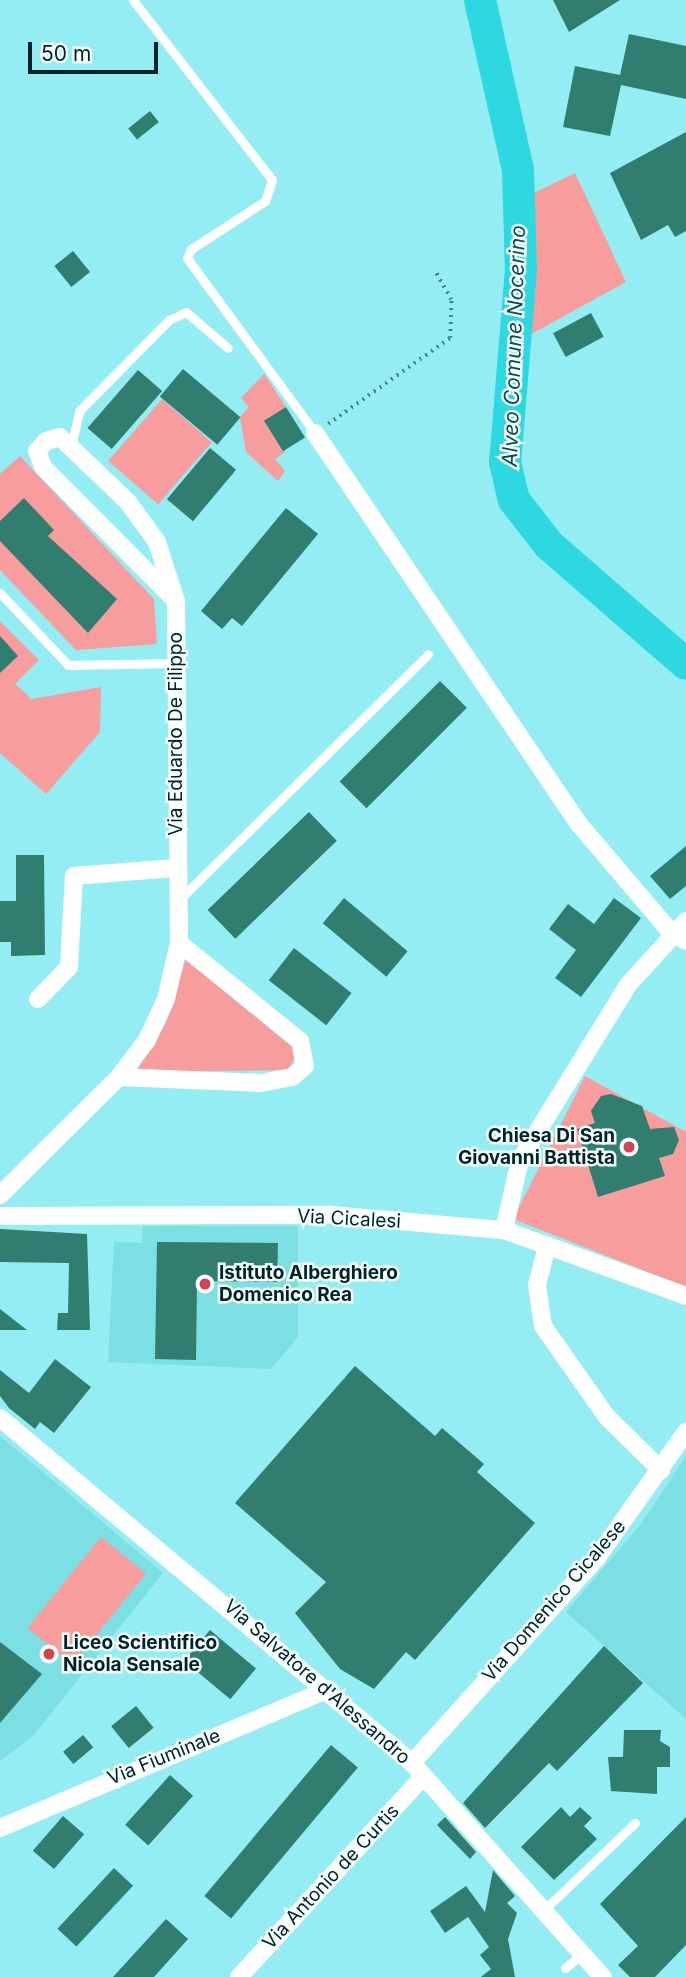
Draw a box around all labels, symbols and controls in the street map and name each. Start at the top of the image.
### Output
scale bar [32,28,161,72]
text: 50 m [41,41,91,66]
water label: Alveo Comune Nocerino [497,225,531,467]
street label: Via Eduardo De Filippo [165,632,187,836]
place label: Chiesa Di San Giovanni Battista [458,1125,615,1169]
marker: Chiesa Di San Giovanni Battista [621,1139,637,1155]
street label: Via Cicalesi [296,1205,402,1233]
place label: Istituto Alberghiero Domenico Rea [219,1262,398,1306]
marker: Istituto Alberghiero Domenico Rea [197,1276,213,1292]
street label: Via Domenico Cicalese [478,1515,630,1687]
street label: Via Salvatore d'Alessandro [219,1595,415,1769]
place label: Liceo Scientifico Nicola Sensale [63,1632,217,1676]
marker: Liceo Scientifico Nicola Sensale [41,1646,57,1662]
street label: Via Fiuminale [104,1724,224,1790]
street label: Via Antonio de Curtis [258,1800,404,1954]

